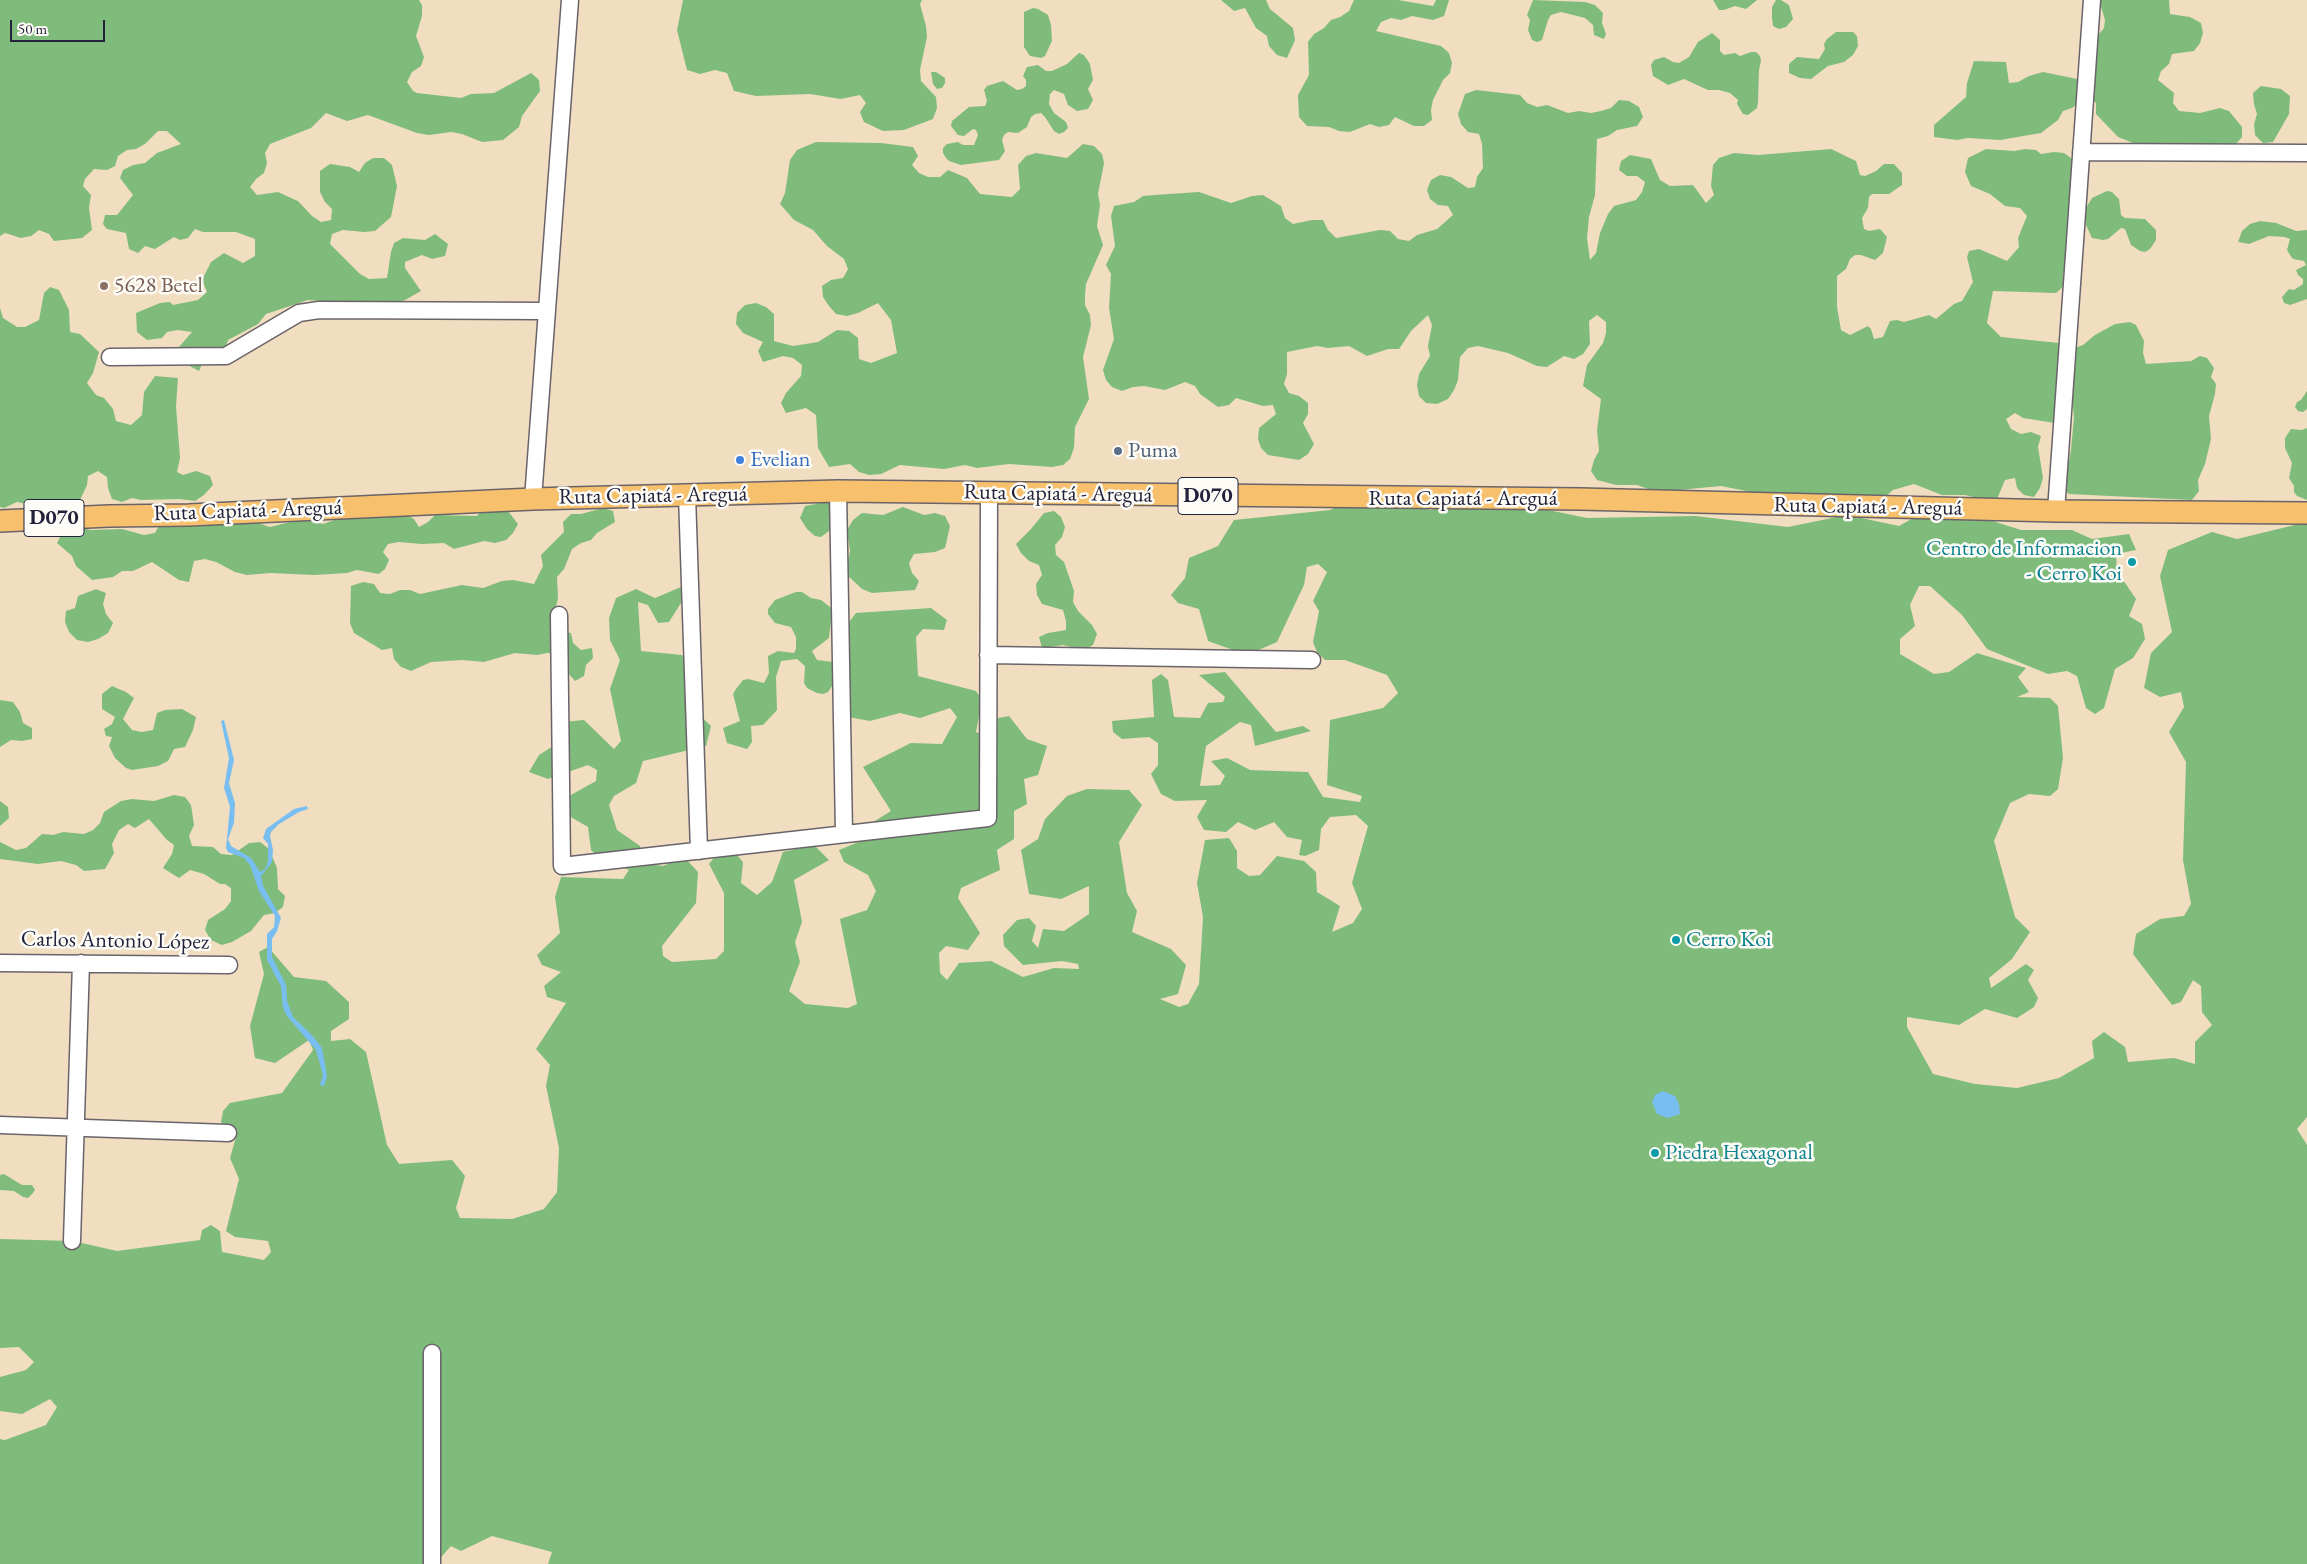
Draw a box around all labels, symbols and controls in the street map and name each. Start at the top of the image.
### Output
scale bar [12,10,108,42]
text: 50 m [18,19,47,38]
place label: 5628 Betel [114,273,203,299]
marker: 5628 Betel [98,280,110,292]
place label: Puma [1128,438,1178,464]
marker: Puma [1112,445,1124,457]
place label: Evelian [750,447,810,473]
marker: Evelian [734,454,746,466]
road number: D070 [1178,478,1238,514]
street label: Ruta Capiatá - Areguá [963,479,1153,509]
street label: Ruta Capiatá - Areguá [558,481,748,511]
street label: Ruta Capiatá - Areguá [1369,486,1557,512]
street label: Ruta Capiatá - Areguá [1773,492,1963,522]
street label: Ruta Capiatá - Areguá [153,495,343,527]
road number: D070 [24,499,84,536]
place label: Centro de Informacion - Cerro Koi [1926,536,2122,588]
marker: Centro de Informacion - Cerro Koi [2126,556,2138,568]
street label: Carlos Antonio López [21,926,209,956]
place label: Cerro Koi [1686,927,1771,953]
marker: Cerro Koi [1670,934,1682,946]
place label: Piedra Hexagonal [1665,1140,1813,1166]
marker: Piedra Hexagonal [1649,1147,1661,1159]

